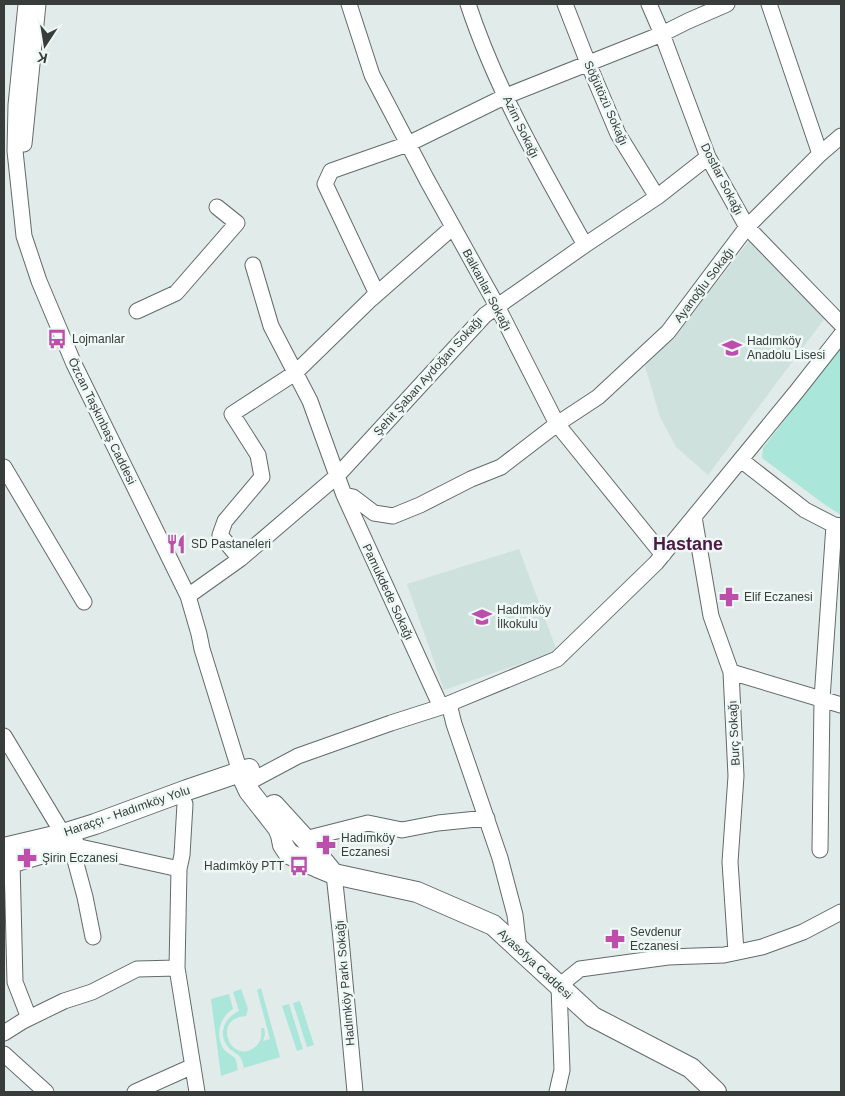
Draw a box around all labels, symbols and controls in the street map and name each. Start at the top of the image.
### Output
north arrow [20,20,70,70]
text: K [36,49,49,67]
street label: Söğütözü Sokağı [581,58,631,148]
street label: Azim Sokağı [500,94,542,160]
street label: Dostlar Sokağı [698,141,746,217]
street label: Ayanoğlu Sokağı [671,245,737,325]
street label: Balkanlar Sokağı [460,247,514,333]
street label: Şehit Şaban Aydoğan Sokağı [371,313,485,439]
bus stop icon: Lojmanlar [46,328,68,350]
place label: Lojmanlar [72,332,125,346]
place label: Hadımköy Anadolu Lisesi [747,334,825,362]
school or university icon: Hadımköy Anadolu Lisesi [721,337,743,359]
street label: Özcan Taşkınbaş Caddesi [65,355,139,487]
restaurant icon: SD Pastaneleri [165,533,187,555]
district label: Hastane [653,534,723,554]
place label: SD Pastaneleri [191,537,271,551]
street label: Pamukdede Sokağı [360,542,416,642]
pharmacy icon: Elif Eczanesi [718,586,740,608]
place label: Elif Eczanesi [744,590,813,604]
place label: Hadımköy İlkokulu [497,603,551,631]
school or university icon: Hadımköy İlkokulu [471,606,493,628]
street label: Burç Sokağı [725,700,743,766]
street label: Haraççı - Hadımköy Yolu [62,783,192,839]
place label: Hadımköy Eczanesi [341,831,395,859]
pharmacy icon: Hadımköy Eczanesi [315,834,337,856]
pharmacy icon: Şirin Eczanesi [16,847,38,869]
place label: Şirin Eczanesi [42,851,118,865]
bus stop icon: Hadımköy PTT [288,855,310,877]
place label: Hadımköy PTT [204,859,285,873]
street label: Hadımköy Parkı Sokağı [333,920,357,1046]
place label: Sevdenur Eczanesi [630,925,681,953]
street label: Ayasofya Caddesi [495,926,575,1002]
pharmacy icon: Sevdenur Eczanesi [604,928,626,950]

